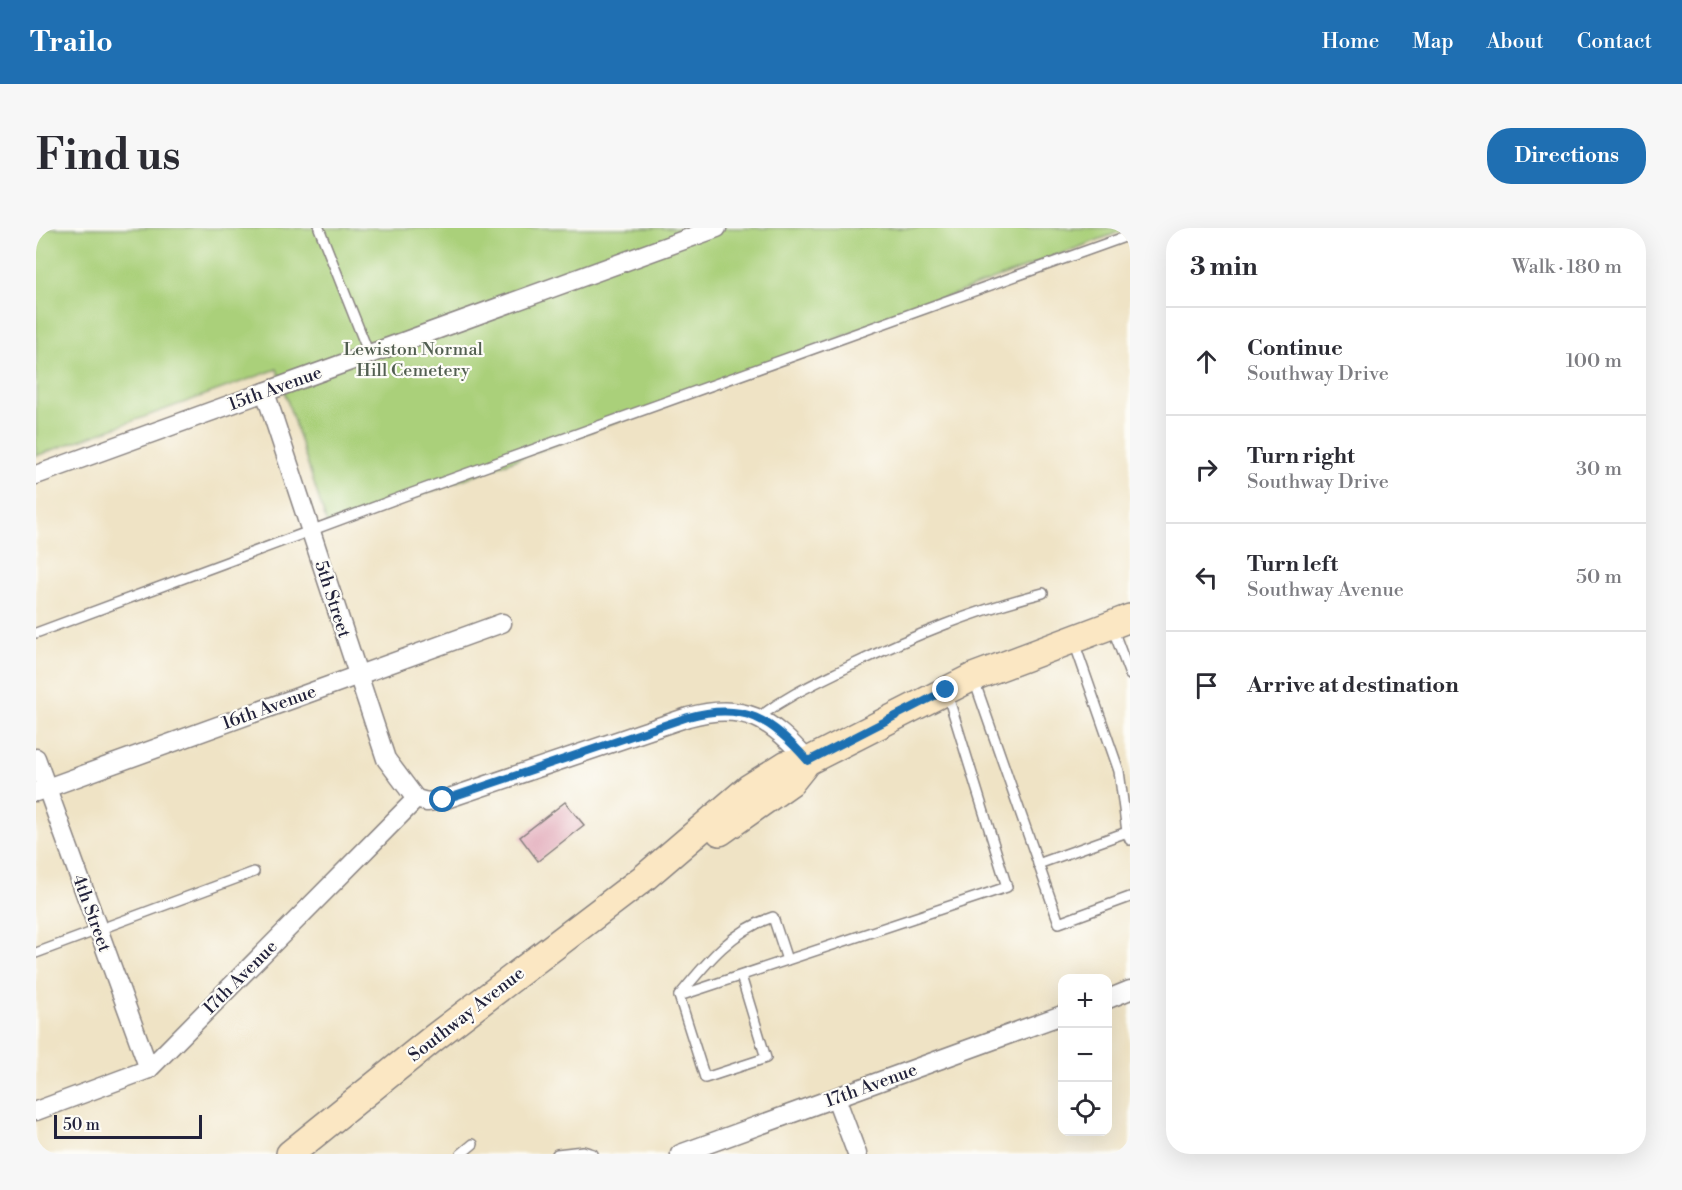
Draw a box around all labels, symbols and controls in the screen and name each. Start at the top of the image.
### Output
text: Trailo [30,25,113,60]
text: Home [1322,29,1379,55]
text: Map [1412,29,1454,55]
text: About [1487,29,1544,55]
text: Contact [1577,29,1652,55]
button: Directions [1487,128,1646,184]
text: Find us [36,130,180,183]
text: 3 min [1190,251,1258,283]
text: Walk · 180 m [1512,255,1622,280]
text: Continue [1247,335,1343,362]
park label: Lewiston Normal Hill Cemetery [343,338,483,382]
icon: ahead [1190,345,1223,378]
text: 100 m [1566,349,1622,374]
street label: 15th Avenue [225,361,325,416]
text: Southway Drive [1247,362,1389,387]
text: Turn right [1247,443,1355,470]
icon: right [1190,453,1223,486]
text: 30 m [1576,457,1622,482]
text: Southway Drive [1247,470,1389,495]
text: Turn left [1247,551,1338,578]
street label: 5th Street [309,558,356,641]
icon: left [1190,561,1223,594]
text: 50 m [1576,565,1622,590]
text: Southway Avenue [1247,578,1404,603]
icon: arrive [1190,669,1223,702]
text: Arrive at destination [1247,672,1459,699]
route end [932,676,958,702]
street label: 16th Avenue [219,680,319,735]
route start [429,786,455,812]
street label: 4th Street [67,871,116,956]
street label: 17th Avenue [198,935,283,1020]
street label: Southway Avenue [404,962,529,1067]
map controls [1058,974,1112,1136]
button: + [1058,974,1112,1028]
button: − [1058,1028,1112,1082]
street label: 17th Avenue [822,1058,920,1113]
button: locate [1058,1082,1112,1136]
scale bar [54,1112,202,1140]
text: 50 m [63,1115,100,1135]

